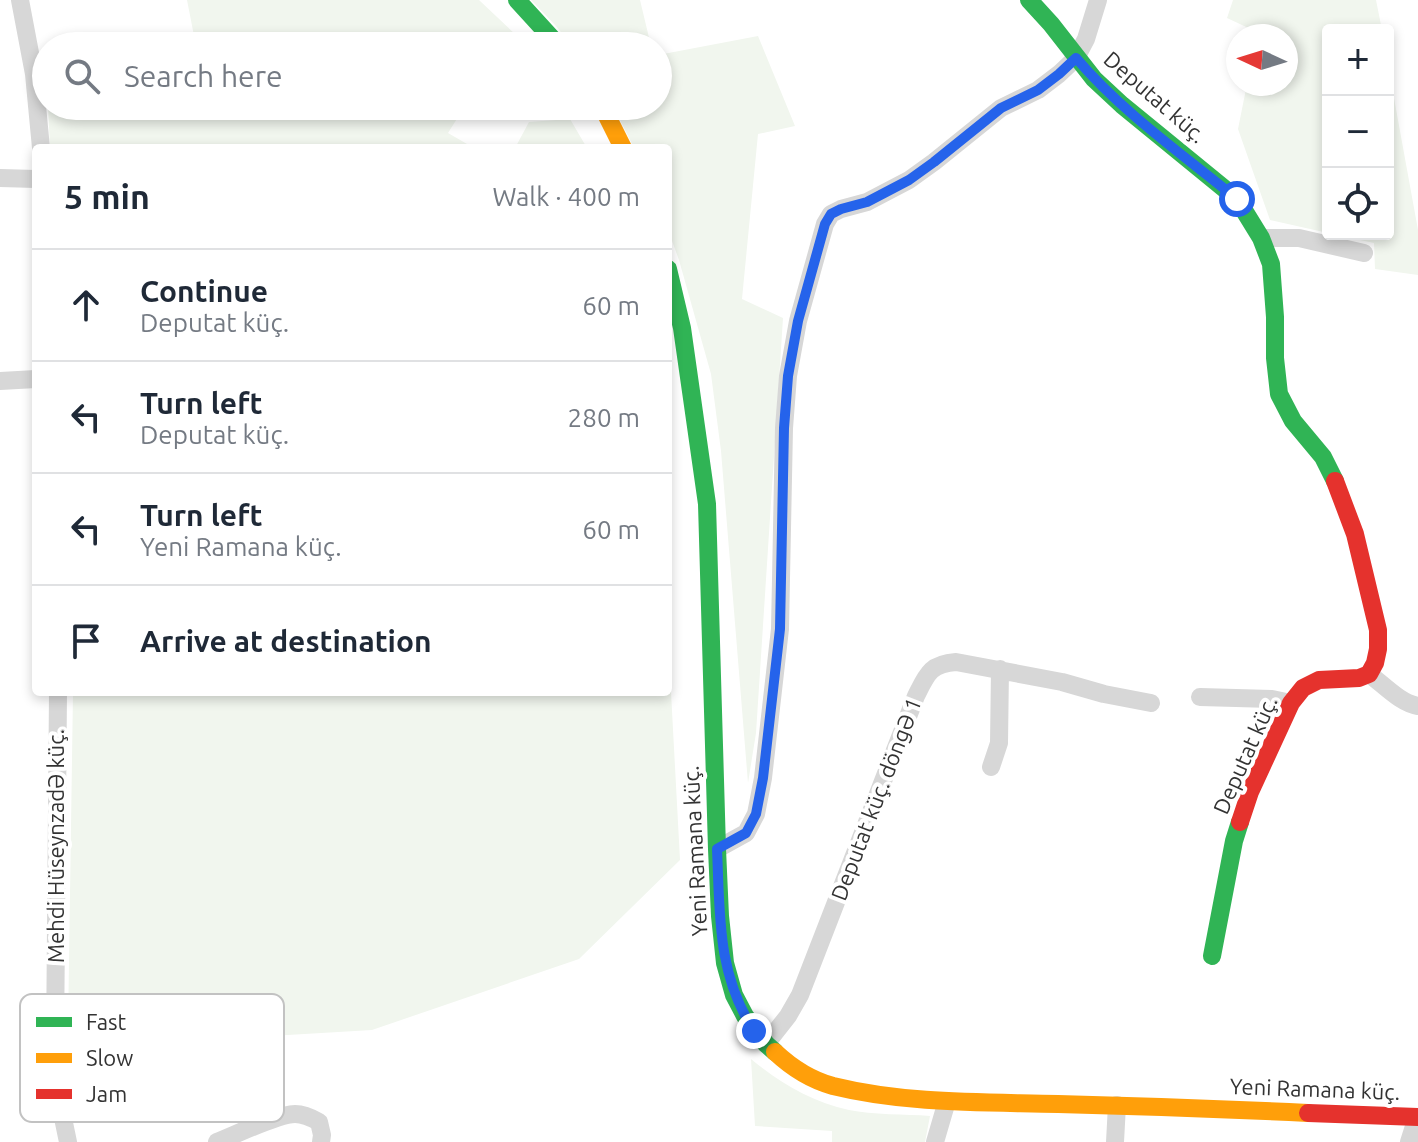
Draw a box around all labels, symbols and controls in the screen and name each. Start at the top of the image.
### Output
north arrow [1226,24,1298,96]
map controls [1322,24,1394,240]
button: + [1322,24,1394,96]
search box [32,32,672,120]
street label: Deputat küç. [1099,46,1211,147]
icon: search [60,54,104,98]
text: Search here [124,59,283,93]
button: − [1322,96,1394,168]
button: locate [1322,168,1394,240]
text: 5 min [64,177,150,215]
route start [1219,181,1255,217]
text: Walk · 400 m [492,182,640,211]
text: Continue [140,274,268,308]
icon: ahead [64,283,108,327]
text: 60 m [582,291,640,320]
text: Deputat küç. [140,308,289,337]
text: Turn left [140,386,262,420]
icon: left [64,395,108,439]
text: 280 m [568,403,640,432]
text: Deputat küç. [140,420,289,449]
text: Turn left [140,498,262,532]
icon: left [64,507,108,551]
text: 60 m [582,515,640,544]
text: Yeni Ramana küç. [140,532,342,561]
icon: arrive [64,619,108,663]
text: Arrive at destination [140,624,432,658]
street label: Deputat küç. [1207,692,1282,818]
street label: Deputat küç. döngə 1 [825,694,926,904]
street label: Mehdi Hüseynzadə küç. [43,729,68,963]
street label: Yeni Ramana küç. [678,765,711,937]
legend [20,994,284,1122]
text: Fast [86,1009,127,1034]
route end [736,1013,772,1049]
text: Slow [86,1045,133,1070]
street label: Yeni Ramana küç. [1229,1073,1401,1104]
text: Jam [86,1081,127,1106]

